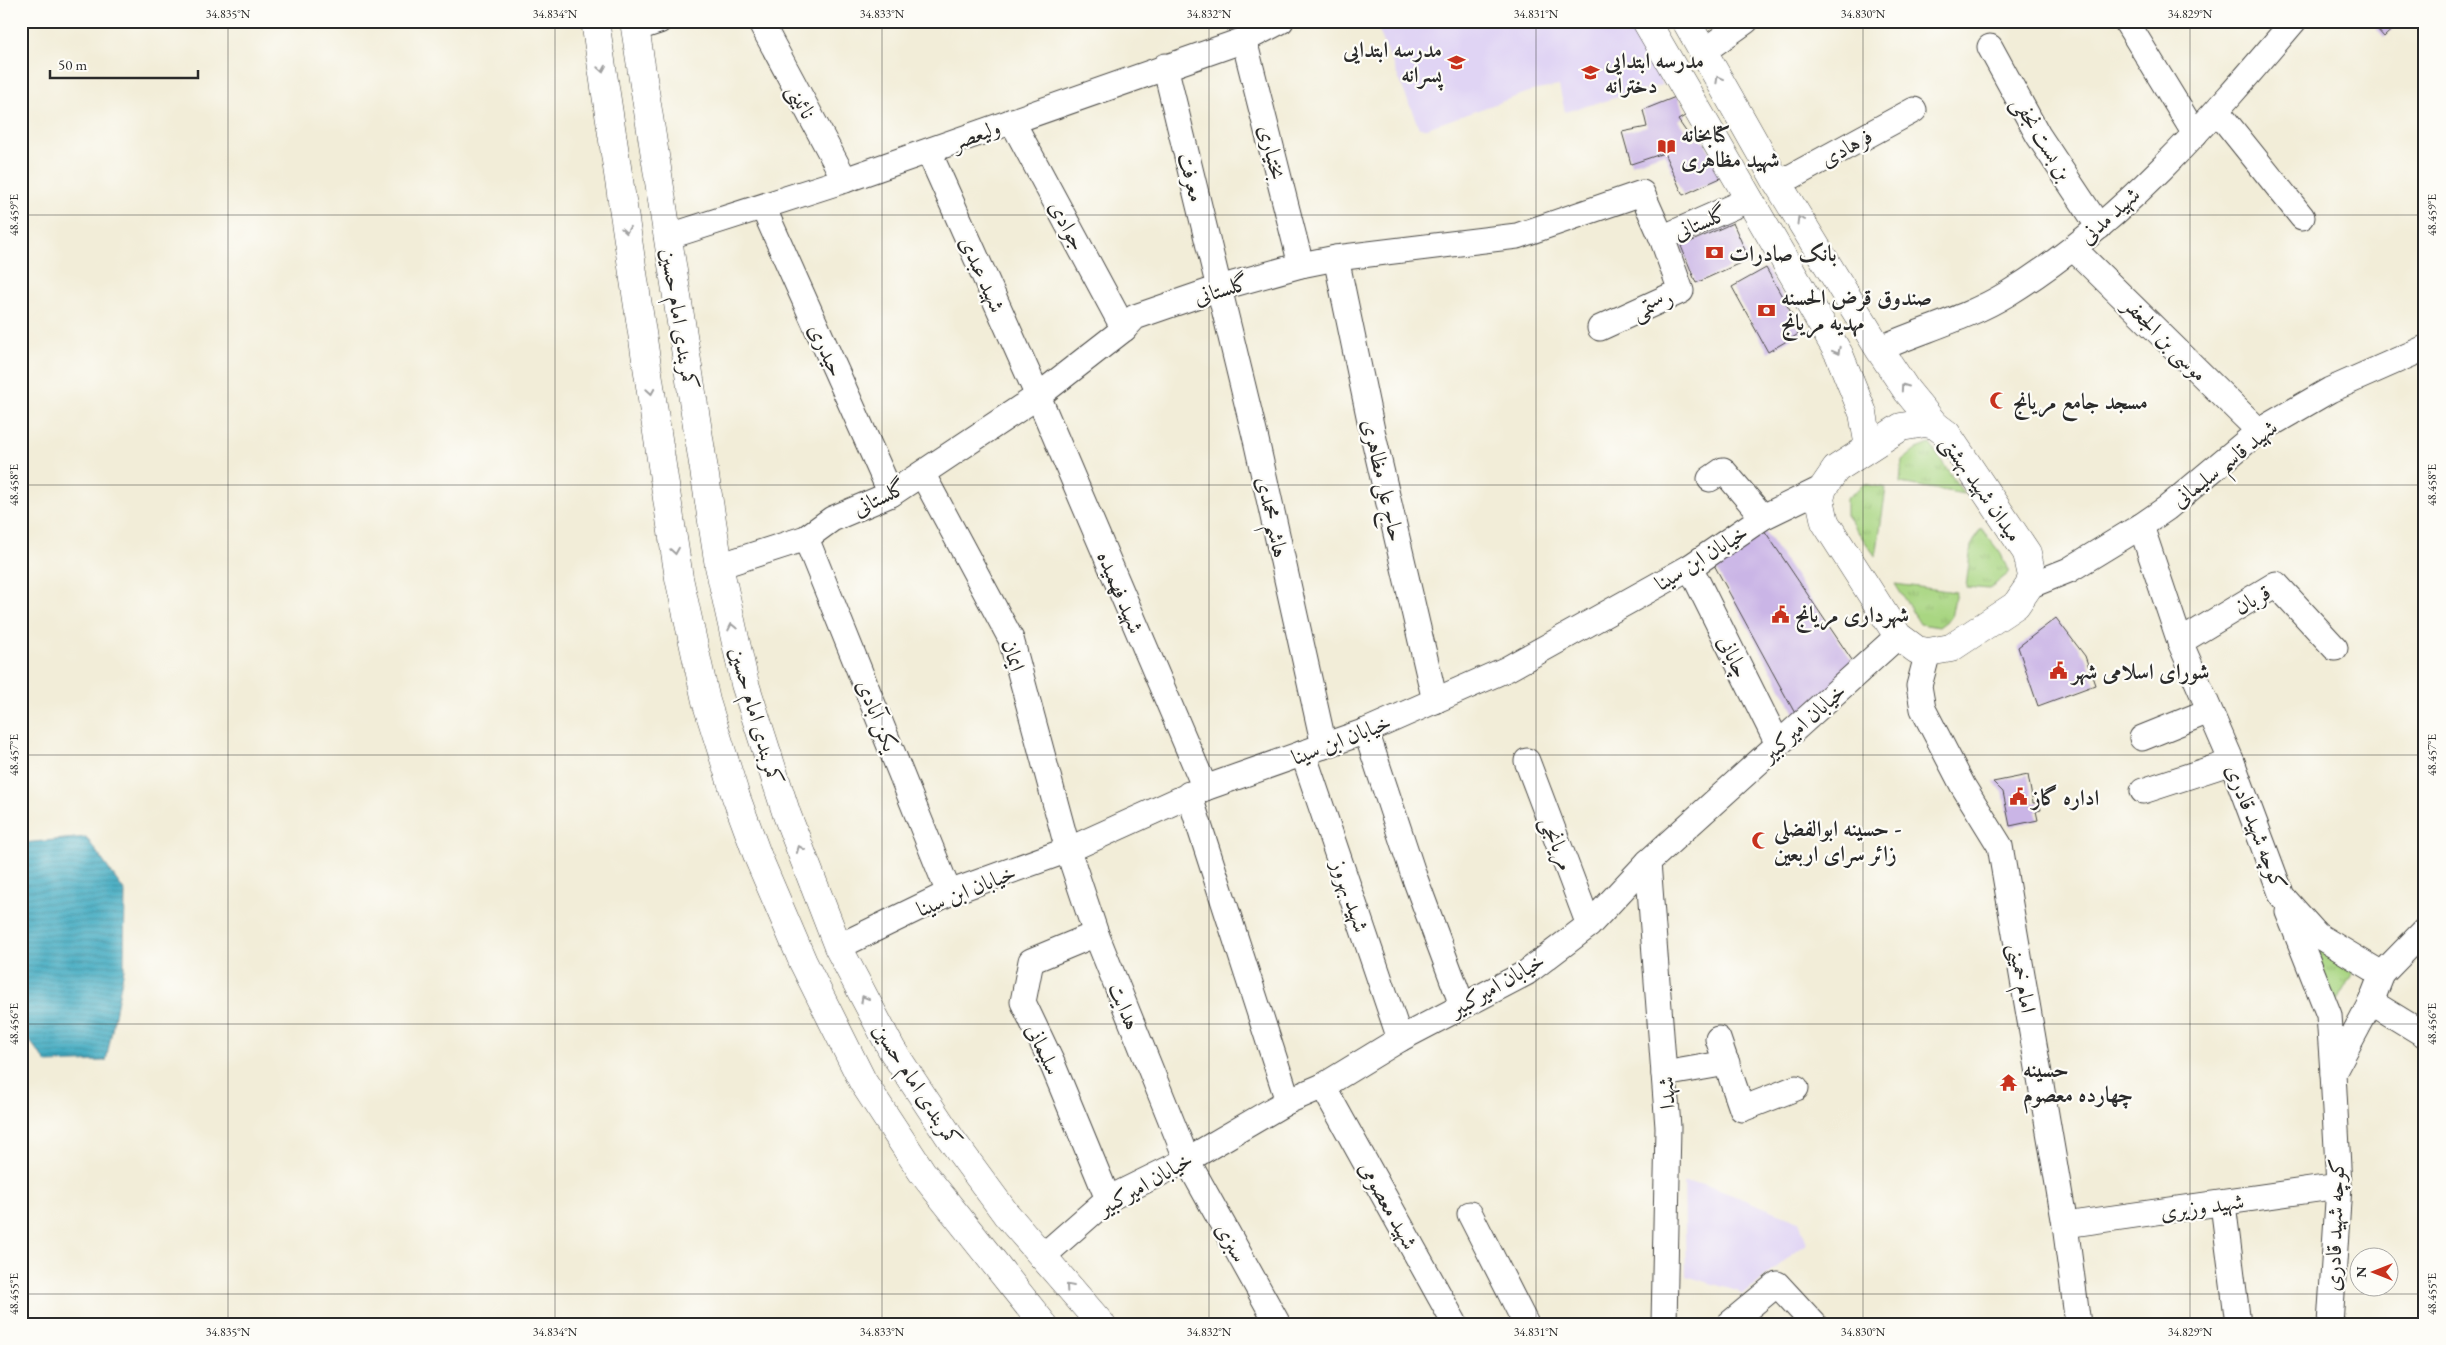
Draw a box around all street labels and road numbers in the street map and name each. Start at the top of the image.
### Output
street label: نائینی [779,79,823,124]
street label: بن بست نجفی [2004,90,2079,187]
street label: ولیعصر [946,112,1004,157]
street label: فرهادی [1815,121,1878,174]
street label: بختیاری [1252,122,1293,183]
street label: معرفت [1171,149,1212,205]
street label: شهید مدنی [2073,180,2146,251]
street label: جوادی [1042,195,1093,256]
street label: گلستانی [1669,198,1732,247]
street label: شهید عبدی [953,231,1012,317]
street label: کمربندی امام حسین [649,246,705,393]
street label: گلستانی [1190,267,1252,312]
street label: رستمی [1627,282,1678,328]
street label: موسی بن الجعفر [2115,290,2214,388]
street label: حیدری [802,319,851,382]
street label: شهید قاسم سلیمانی [2165,413,2288,520]
street label: حاج علی مظاهری [1350,416,1412,545]
street label: میدان شهید بهشتی [1933,429,2029,548]
street label: گلستانی [848,472,911,523]
street label: هاشم محمدی [1243,474,1295,562]
street label: خیابان ابن سینا [1649,517,1753,598]
street label: شهید فهمیده [1090,547,1151,638]
street label: قربان [2229,578,2276,621]
street label: چایانی [1710,630,1756,683]
street label: ایمان [995,635,1032,675]
street label: کمربندی امام حسین [718,643,790,790]
street label: یکن آبادی [849,675,906,758]
street label: خیابان امیرکبیر [1753,676,1852,770]
street label: خیابان ابن سینا [1287,707,1395,772]
street label: کوچه شهید قادری [2218,760,2294,895]
street label: مریانجی [1533,812,1581,875]
street label: شهید بهروز [1324,854,1376,936]
street label: خیابان ابن سینا [912,857,1020,924]
street label: امام خمینی [1997,941,2043,1016]
street label: خیابان امیرکبیر [1443,946,1550,1024]
street label: هدایت [1102,978,1147,1034]
street label: کمربندی امام حسین [862,1017,969,1156]
street label: سلیمانی [1019,1019,1068,1080]
street label: شهدا [1651,1076,1682,1110]
street label: خیابان امیرکبیر [1091,1145,1198,1223]
street label: شهید معصومی [1352,1156,1425,1255]
street label: کوچه شهید قادری [2318,1158,2352,1292]
street label: شهید وزیری [2158,1186,2246,1227]
street label: سبزی [1209,1217,1254,1267]

